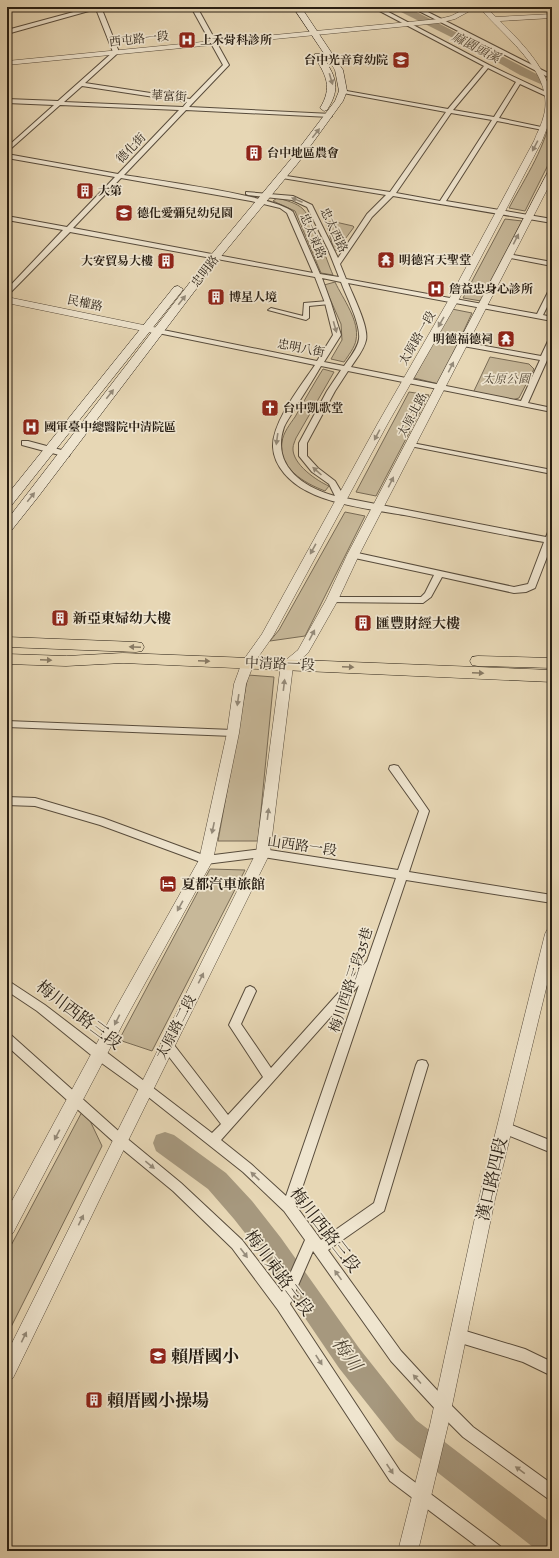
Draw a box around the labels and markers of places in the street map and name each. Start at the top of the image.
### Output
hospital icon: 上禾骨科診所 [177,30,197,50]
place label: 上禾骨科診所 [200,32,272,48]
school or university icon: 台中光音育幼院 [391,50,411,70]
place label: 台中光音育幼院 [304,52,388,68]
building icon: 台中地區農會 [244,143,264,163]
place label: 台中地區農會 [267,145,339,161]
building icon: 大第 [75,181,95,201]
place label: 大第 [98,183,122,199]
school or university icon: 德化愛彌兒幼兒園 [114,203,134,223]
place label: 德化愛彌兒幼兒園 [137,205,233,221]
temple icon: 明德宮天聖堂 [376,250,396,270]
building icon: 大安貿易大樓 [156,251,176,271]
place label: 明德宮天聖堂 [399,252,471,268]
place label: 大安貿易大樓 [81,253,153,269]
hospital icon: 詹益忠身心診所 [426,279,446,299]
place label: 詹益忠身心診所 [449,281,533,297]
building icon: 博星人境 [206,287,226,307]
place label: 博星人境 [229,289,277,305]
temple icon: 明德福德祠 [496,329,516,349]
place label: 明德福德祠 [433,331,493,347]
church icon: 台中凱歌堂 [260,398,280,418]
place label: 台中凱歌堂 [283,400,343,416]
hospital icon: 國軍臺中總醫院中清院區 [21,417,41,437]
place label: 國軍臺中總醫院中清院區 [44,419,176,435]
building icon: 新亞東婦幼大樓 [50,608,70,628]
place label: 新亞東婦幼大樓 [73,609,171,628]
building icon: 匯豐財經大樓 [353,613,373,633]
place label: 匯豐財經大樓 [376,614,460,633]
hotel icon: 夏都汽車旅館 [158,874,178,894]
place label: 夏都汽車旅館 [181,875,265,894]
place label: 賴厝國小 [171,1345,239,1368]
school or university icon: 賴厝國小 [148,1346,168,1366]
place label: 賴厝國小操場 [107,1389,209,1412]
building icon: 賴厝國小操場 [84,1390,104,1410]

